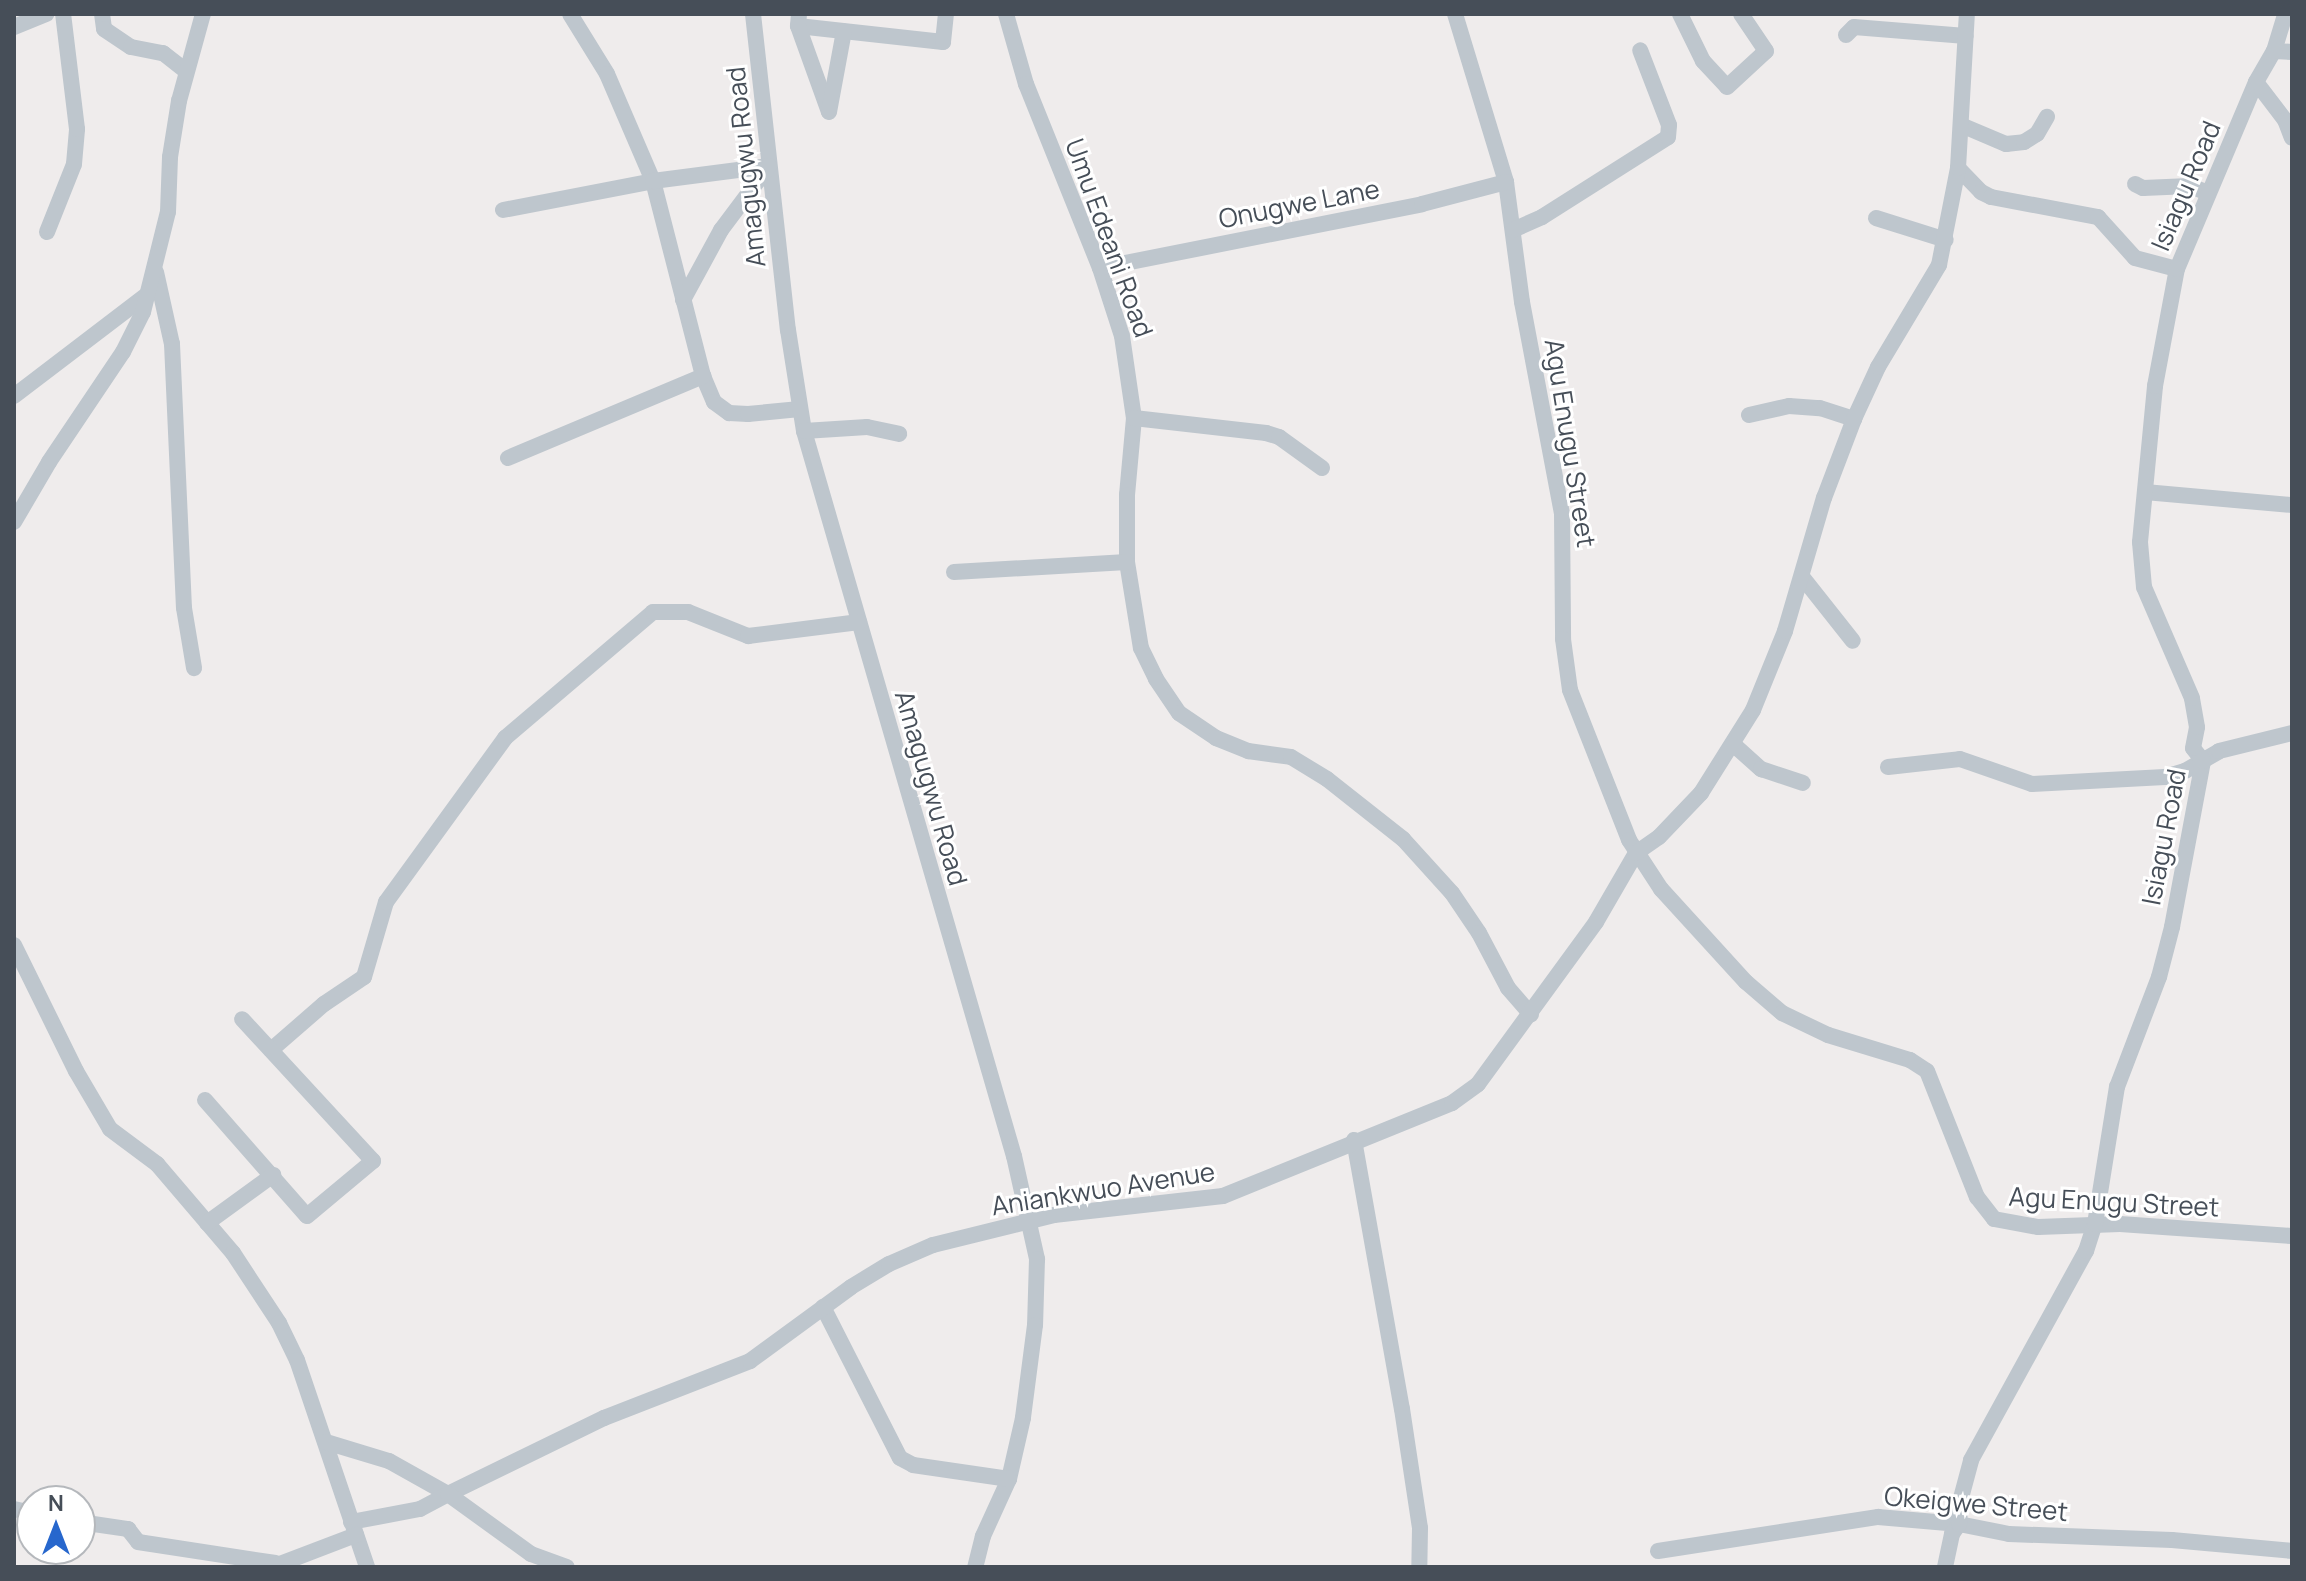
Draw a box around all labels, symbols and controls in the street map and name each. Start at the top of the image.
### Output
street label: Amagugwu Road [720,65,772,269]
street label: Isiagu Road [2145,116,2227,256]
street label: Umu Edeani Road [1059,135,1159,341]
street label: Onugwe Lane [1216,173,1382,235]
street label: Agu Enugu Street [1538,337,1602,549]
street label: Amagugwu Road [888,687,974,889]
street label: Isiagu Road [2136,766,2192,908]
street label: Aniankwuo Avenue [989,1156,1217,1222]
street label: Agu Enugu Street [2008,1181,2220,1223]
street label: Okeigwe Street [1883,1480,2069,1528]
north arrow [16,1485,96,1565]
text: N [48,1488,64,1518]

